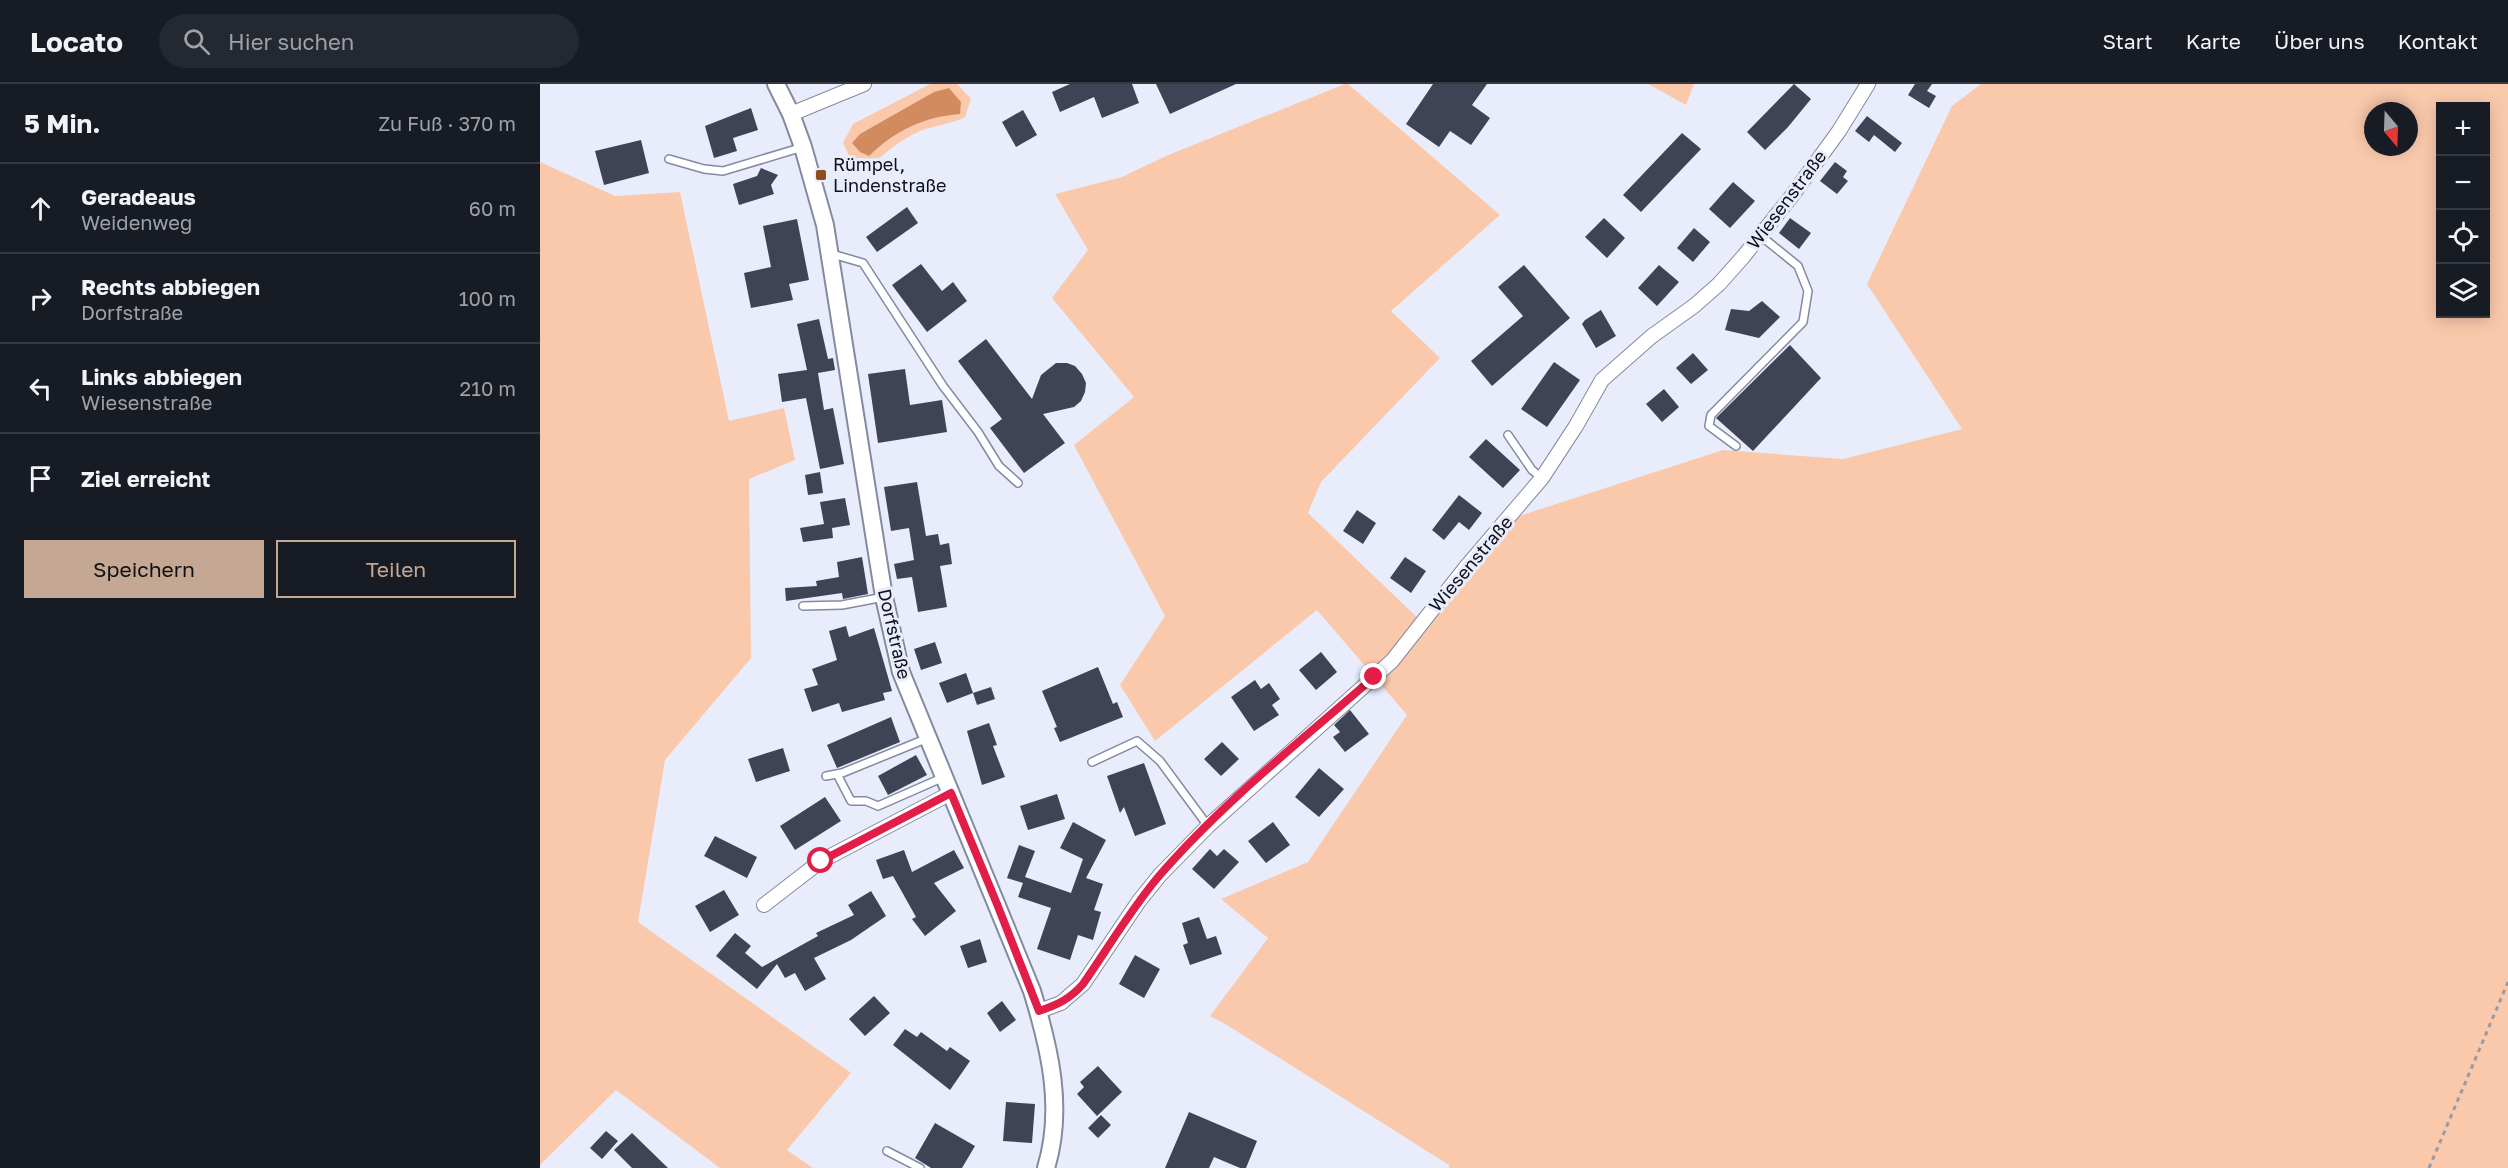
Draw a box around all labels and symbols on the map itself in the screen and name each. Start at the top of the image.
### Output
north arrow [2364,102,2418,156]
street label: Wiesenstraße [1742,146,1831,253]
place label: Rümpel, Lindenstraße [833,153,946,196]
marker: Rümpel, Lindenstraße [814,168,828,182]
street label: Wiesenstraße [1424,511,1517,616]
street label: Dorfstraße [874,586,916,681]
route end [1360,663,1386,689]
route start [807,847,833,873]

